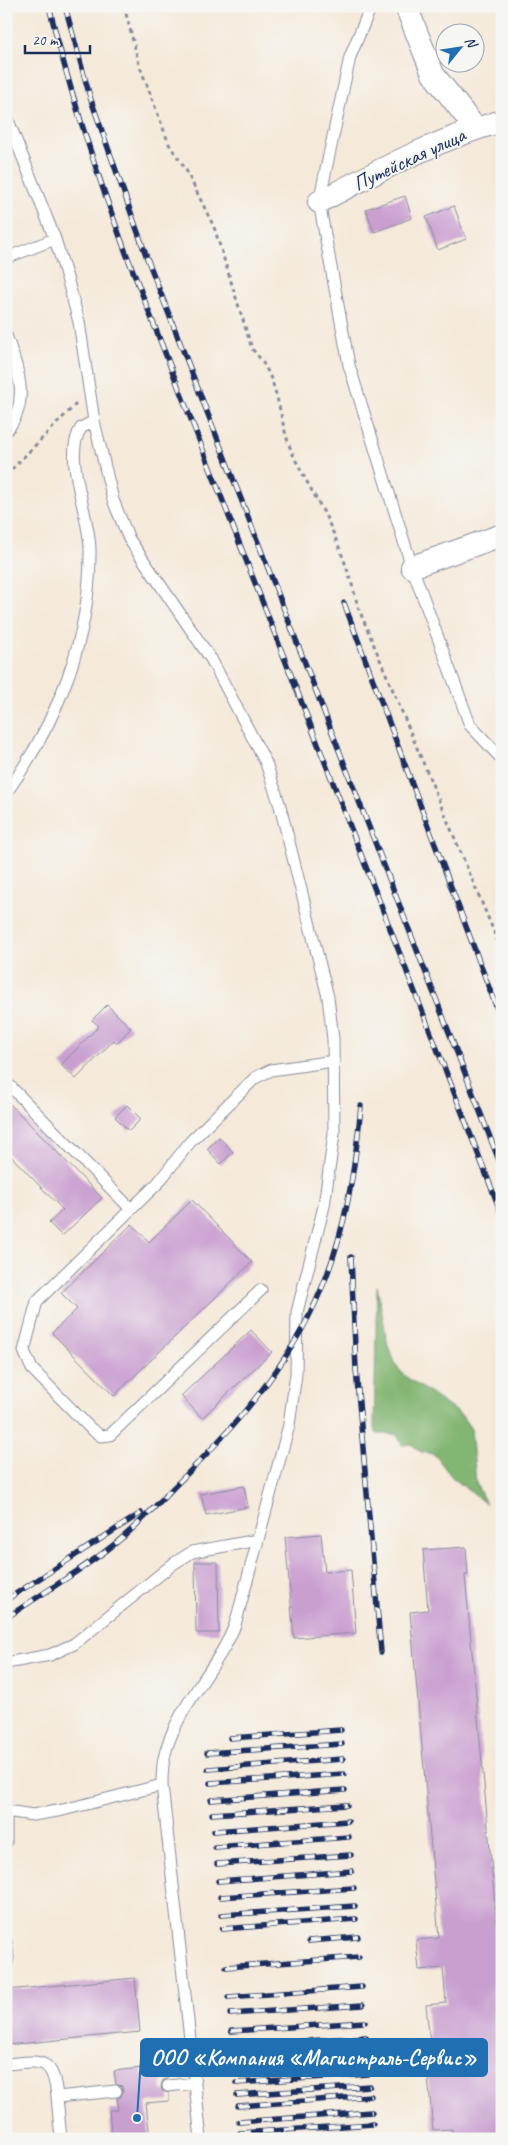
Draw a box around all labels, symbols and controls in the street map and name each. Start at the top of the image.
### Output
scale bar [25,22,90,54]
north arrow [436,22,486,72]
text: 20 m [32,31,59,50]
text: N [461,34,482,52]
street label: Путейская улица [349,121,471,196]
callout: ООО «Компания «Магистраль-Сервис» [141,2039,487,2076]
text: ООО «Компания «Магистраль-Сервис» [151,2044,477,2072]

